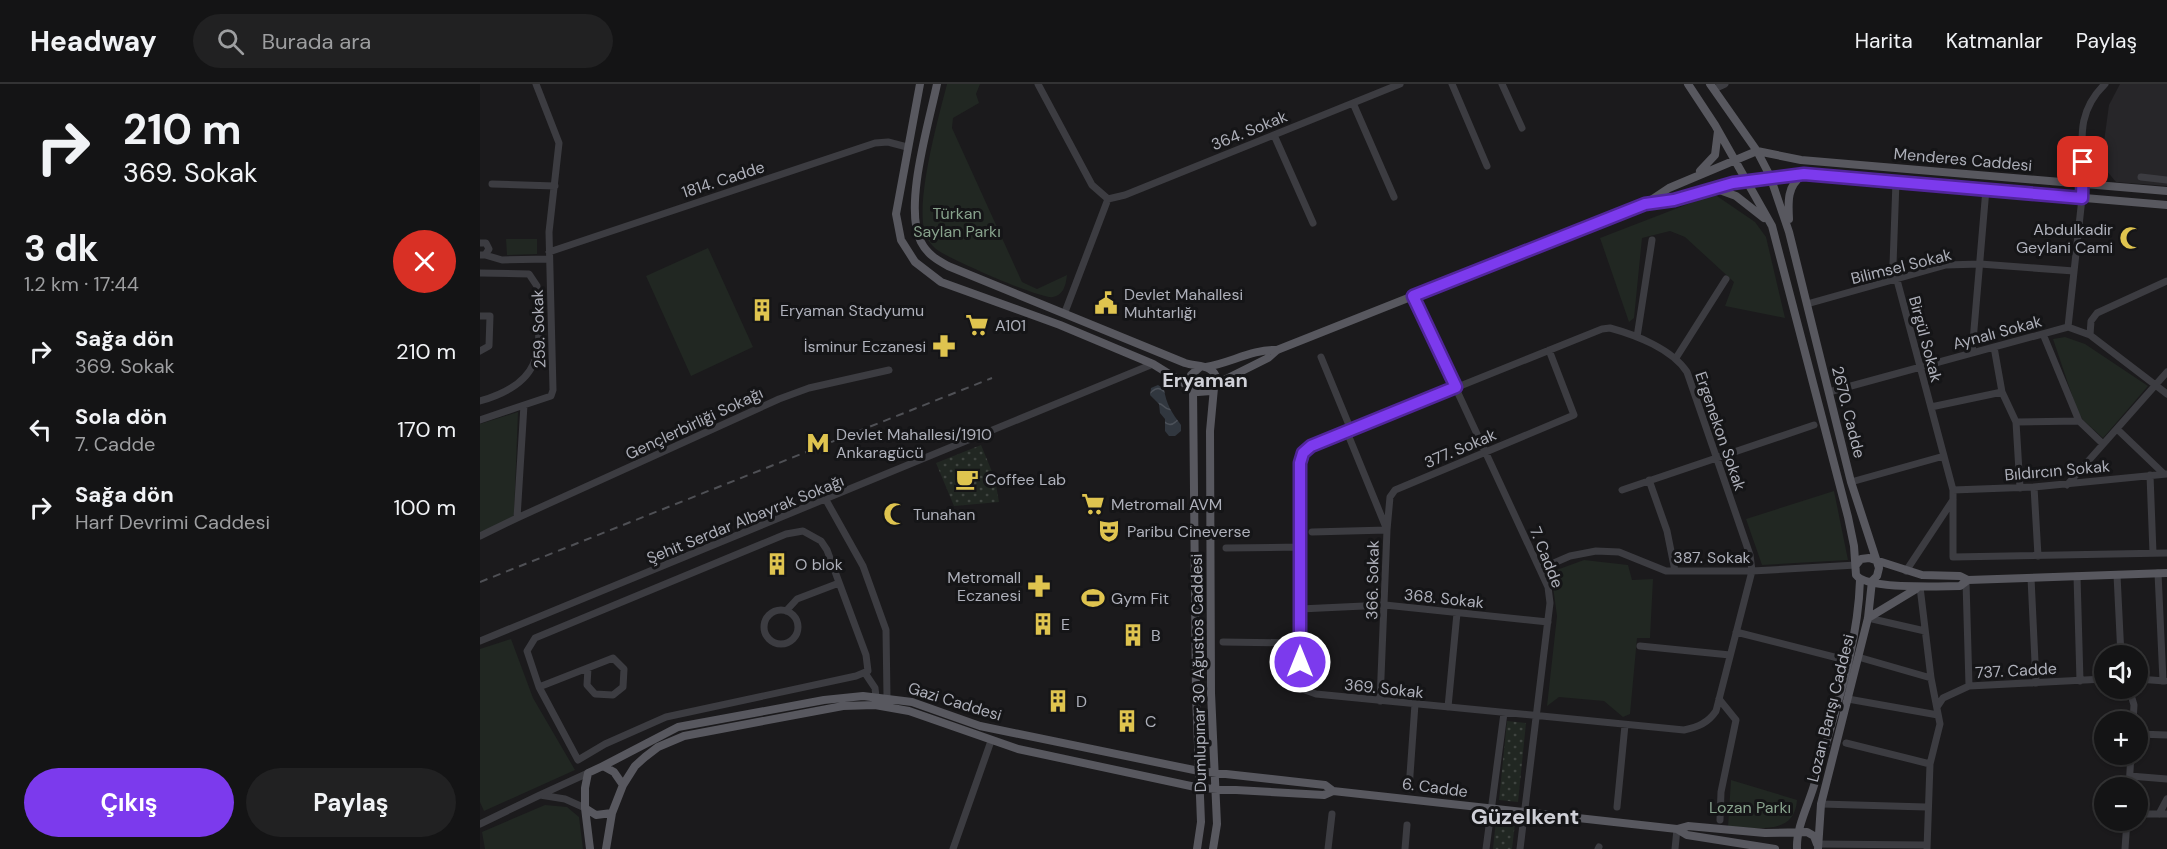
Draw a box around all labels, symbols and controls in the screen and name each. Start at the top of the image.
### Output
search box [193,14,613,68]
text: Headway [30,23,157,60]
icon: search [214,25,247,58]
text: Burada ara [262,27,371,56]
text: Harita [1855,27,1913,55]
text: Katmanlar [1946,27,2043,55]
text: Paylaş [2076,27,2137,55]
text: 210 m [123,102,241,157]
street label: 364. Sokak [1208,106,1290,155]
icon: right [24,108,102,186]
pin [2057,136,2108,187]
street label: Menderes Caddesi [1893,143,2033,176]
icon: arrive [2066,145,2099,178]
text: 369. Sokak [123,155,258,190]
street label: 1814. Cadde [679,156,767,203]
park label: Türkan Saylan Parkı [913,203,1001,242]
place label: Abdulkadir Geylani Cami [2016,219,2113,258]
text: 3 dk [24,225,99,272]
mosque icon: Abdulkadir Geylani Cami [2118,225,2144,251]
button: close [393,230,456,293]
street label: Bilimsel Sokak [1849,244,1954,289]
text: 1.2 km · 17:44 [24,271,139,297]
place label: Devlet Mahallesi Muhtarlığı [1124,284,1243,323]
street label: 259. Sokak [527,289,550,369]
public building icon: Devlet Mahallesi Muhtarlığı [1093,290,1119,316]
street label: Birgül Sokak [1904,294,1947,385]
building icon: Eryaman Stadyumu [749,297,775,323]
place label: Eryaman Stadyumu [780,300,924,321]
street label: Aynalı Sokak [1950,311,2044,354]
supermarket icon: A101 [964,312,990,338]
place label: A101 [995,315,1026,336]
text: Sağa dön [75,324,174,353]
pharmacy icon: İsminur Eczanesi [931,333,957,359]
icon: right [24,335,57,368]
place label: İsminur Eczanesi [804,336,926,357]
text: 210 m [396,337,456,366]
text: 369. Sokak [75,353,175,379]
street label: 2670. Cadde [1827,364,1870,460]
district label: Eryaman [1162,367,1248,393]
street label: Ergenekon Sokak [1690,369,1751,494]
street label: Gençlerbirliği Sokağı [622,382,766,465]
text: Sola dön [75,402,167,431]
icon: left [24,413,57,446]
text: 170 m [397,415,456,444]
place label: Devlet Mahallesi/1910 Ankaragücü [836,424,992,463]
street label: 377. Sokak [1421,424,1499,473]
metro station icon: Devlet Mahallesi/1910 Ankaragücü [805,430,831,456]
text: 7. Cadde [75,431,155,457]
street label: Bıldırcın Sokak [2003,455,2111,486]
cafe icon: Coffee Lab [954,466,980,492]
place label: Coffee Lab [985,469,1066,490]
street label: Şehit Serdar Albayrak Sokağı [643,470,847,569]
text: Sağa dön [75,480,174,509]
icon: right [24,491,57,524]
supermarket icon: Metromall AVM [1080,491,1106,517]
text: 100 m [394,493,456,522]
place label: Metromall AVM [1111,494,1222,515]
mosque icon: Tunahan [882,501,908,527]
place label: Tunahan [913,504,975,525]
text: Harf Devrimi Caddesi [75,509,270,535]
theatre icon: Paribu Cineverse [1096,518,1122,544]
place label: Paribu Cineverse [1127,521,1251,542]
street label: 7. Cadde [1525,523,1568,591]
street label: 366. Sokak [1361,540,1384,620]
street label: 387. Sokak [1673,547,1751,568]
building icon: O blok [764,551,790,577]
place label: O blok [795,554,843,575]
street label: Dumlupınar 30 Ağustos Caddesi [1186,554,1211,792]
place label: Metromall Eczanesi [947,567,1021,606]
pharmacy icon: Metromall Eczanesi [1026,573,1052,599]
street label: 368. Sokak [1403,584,1485,613]
sports icon: Gym Fit [1080,585,1106,611]
place label: Gym Fit [1111,588,1169,609]
building icon: E [1030,611,1056,637]
place label: E [1061,614,1070,635]
building icon: B [1120,622,1146,648]
place label: B [1151,625,1161,646]
position arrow [1268,630,1332,694]
street label: Lozan Barışı Caddesi [1802,632,1859,784]
map controls [2094,645,2148,831]
button: sound [2094,645,2148,699]
street label: 737. Cadde [1975,658,2057,683]
street label: 369. Sokak [1343,674,1425,703]
street label: Gazi Caddesi [905,677,1004,726]
building icon: D [1045,688,1071,714]
place label: D [1076,691,1087,712]
building icon: C [1114,708,1140,734]
place label: C [1145,711,1156,732]
button: + [2094,711,2148,765]
button: Çıkış [24,768,234,837]
button: Paylaş [246,768,456,837]
street label: 6. Cadde [1401,773,1469,802]
button: − [2094,777,2148,831]
park label: Lozan Parkı [1709,797,1791,818]
district label: Güzelkent [1471,802,1579,831]

